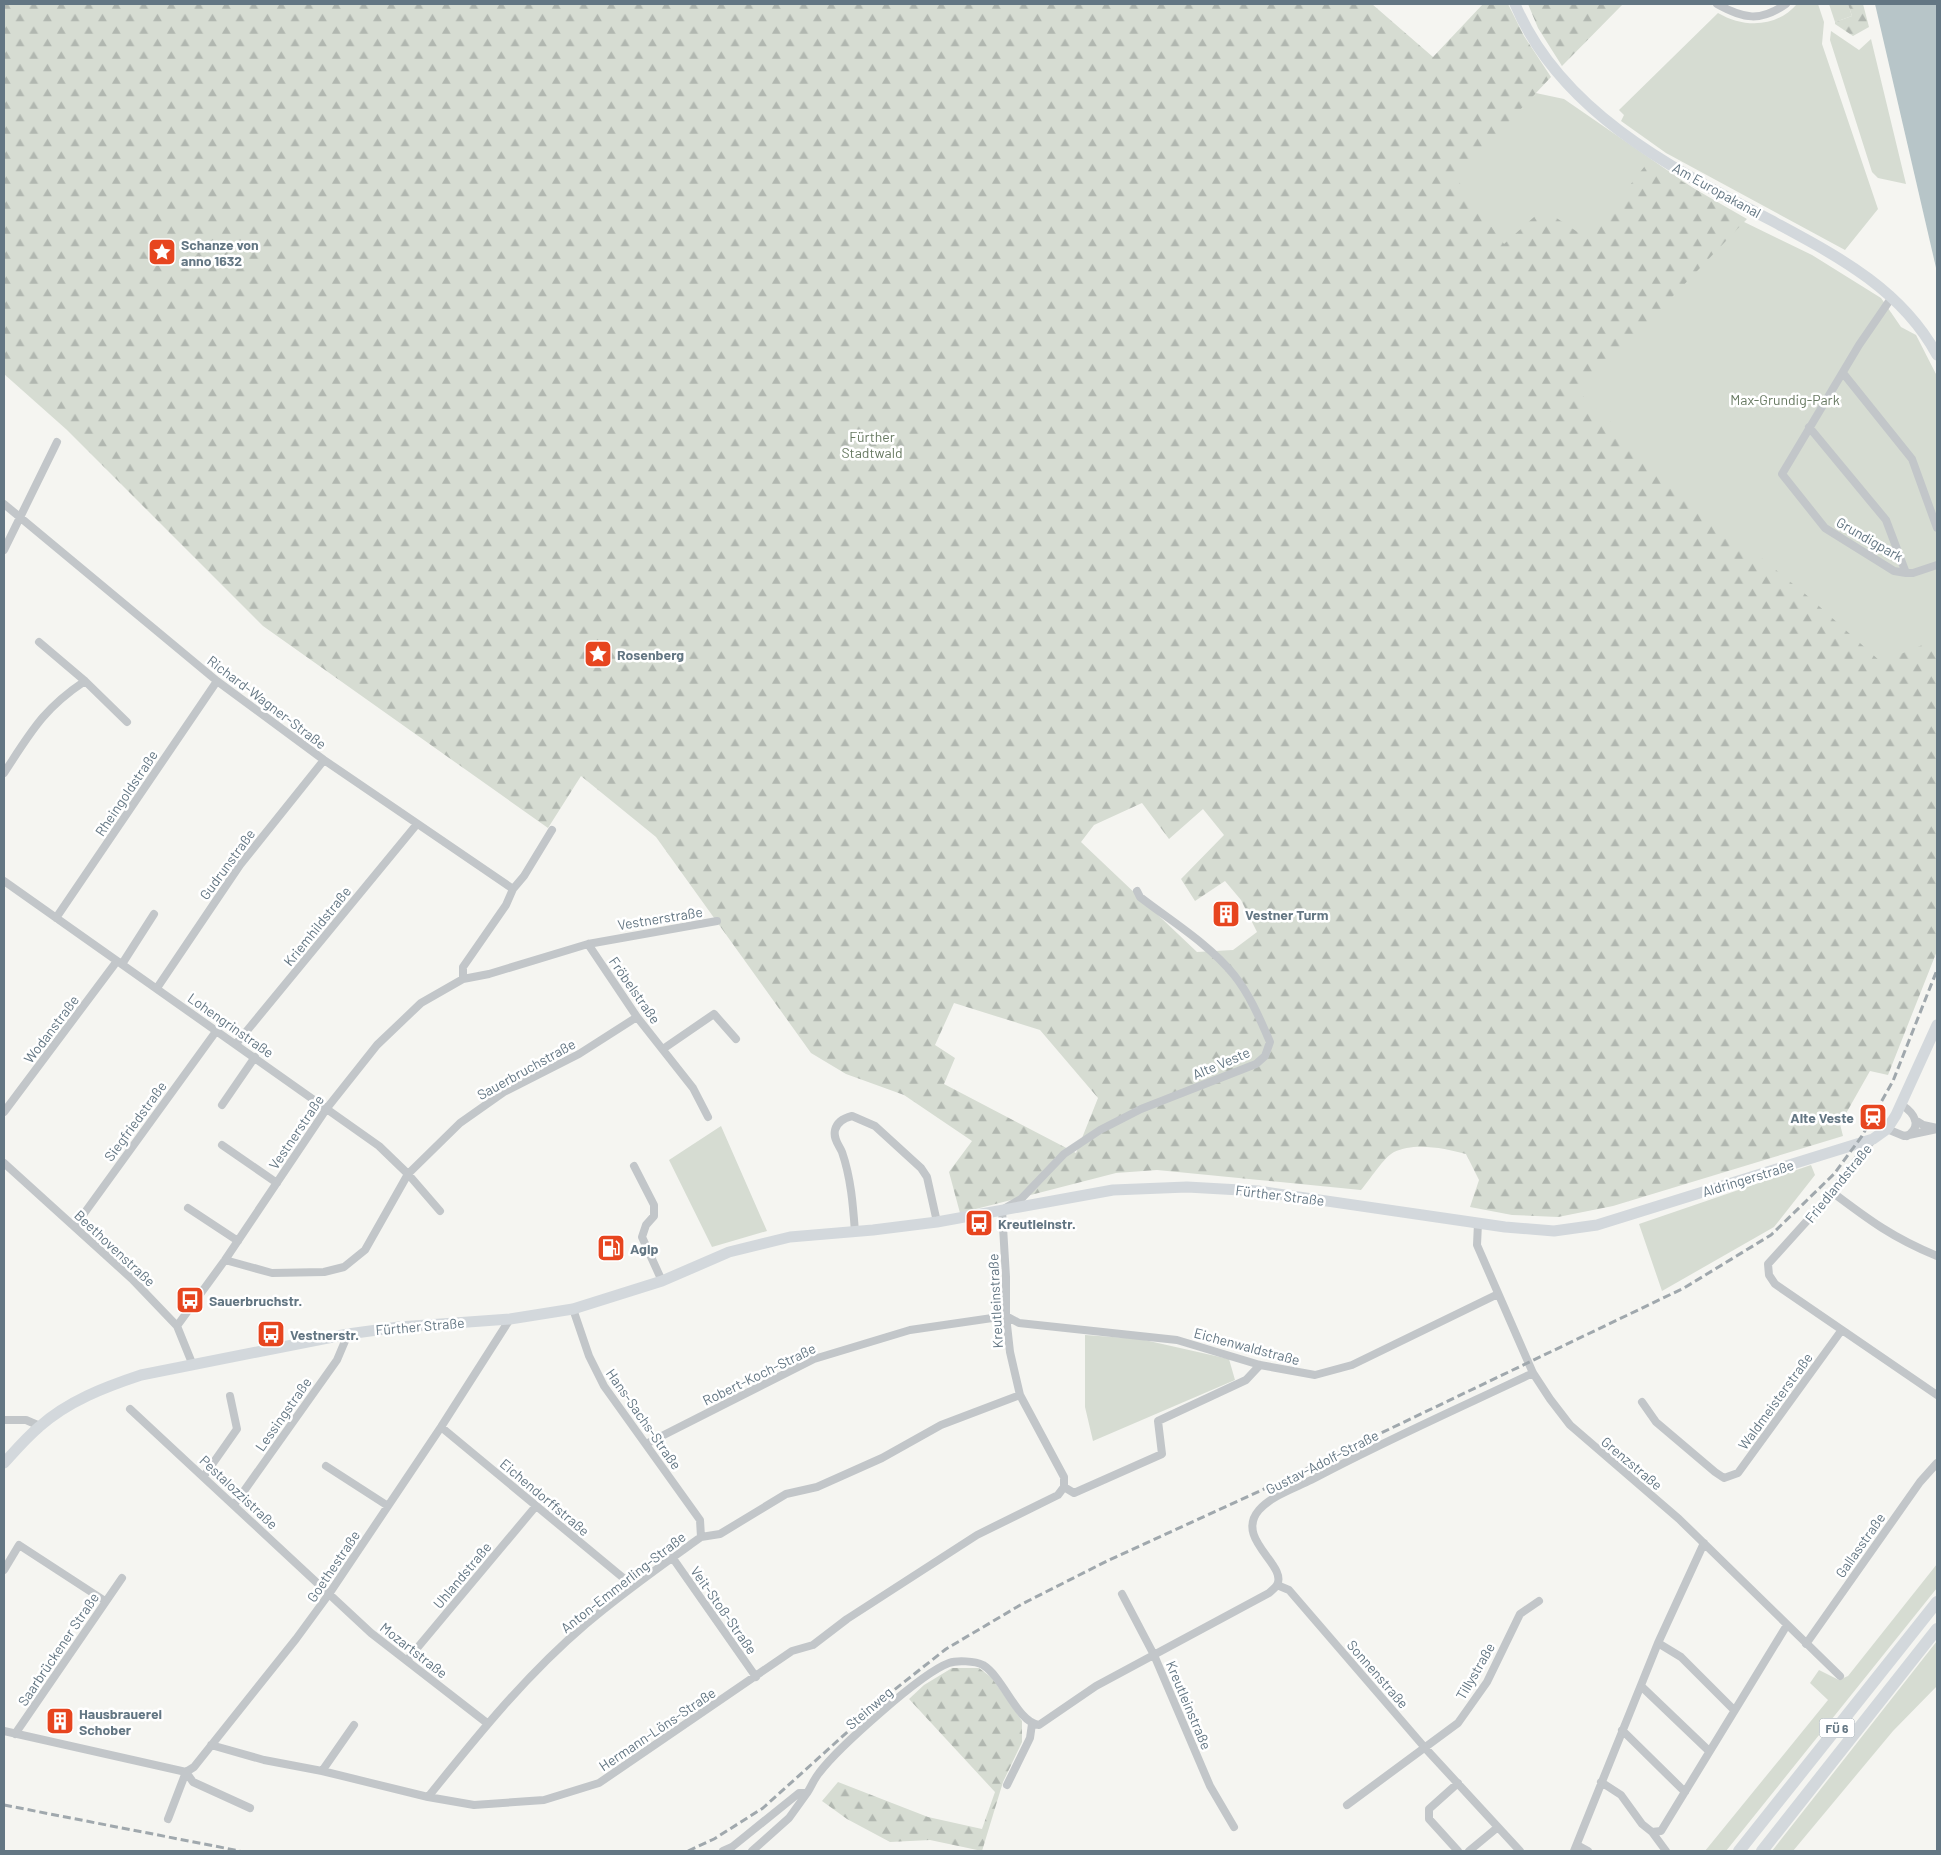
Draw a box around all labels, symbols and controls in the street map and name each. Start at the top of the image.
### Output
street label: Am Europakanal [1670,159,1764,221]
place label: Schanze von anno 1632 [181,236,259,269]
place icon: Schanze von anno 1632 [147,237,177,267]
park label: Max-Grundig-Park [1730,391,1840,408]
park label: Fürther Stadtwald [841,428,903,461]
street label: Grundigpark [1834,513,1906,565]
place icon: Rosenberg [583,639,613,669]
place label: Rosenberg [617,646,684,663]
street label: Richard-Wagner-Straße [204,652,330,752]
street label: Rheingoldstraße [91,747,161,839]
street label: Gudrunstraße [196,825,258,903]
street label: Kriemhildstraße [280,883,354,969]
building icon: Vestner Turm [1211,899,1241,929]
street label: Vestnerstraße [616,903,704,933]
place label: Vestner Turm [1245,906,1329,923]
street label: Fröbelstraße [606,953,664,1027]
street label: Lohengrinstraße [185,989,277,1061]
street label: Wodanstraße [20,992,82,1066]
street label: Sauerbruchstraße [474,1035,578,1103]
street label: Alte Veste [1190,1043,1252,1083]
street label: Siegfriedstraße [100,1078,170,1164]
street label: Vestnerstraße [265,1092,327,1172]
station icon: Alte Veste [1858,1102,1888,1132]
place label: Alte Veste [1790,1109,1854,1126]
street label: Friedlandstraße [1801,1140,1875,1226]
street label: Aldringerstraße [1700,1156,1796,1200]
street label: Fürther Straße [1235,1181,1325,1209]
street label: Beethovenstraße [71,1206,159,1290]
bus stop icon: Kreutleinstr. [964,1208,994,1238]
place label: Kreutleinstr. [998,1215,1076,1232]
fuel station icon: Agip [596,1233,626,1263]
place label: Agip [630,1240,658,1257]
street label: Kreutleinstraße [984,1253,1006,1349]
bus stop icon: Sauerbruchstr. [175,1285,205,1315]
place label: Sauerbruchstr. [209,1292,302,1309]
street label: Fürther Straße [375,1314,465,1338]
bus stop icon: Vestnerstr. [256,1319,286,1349]
street label: Eichenwaldstraße [1192,1324,1302,1368]
place label: Vestnerstr. [290,1326,359,1343]
street label: Robert-Koch-Straße [700,1339,818,1409]
street label: Waldmeisterstraße [1734,1349,1816,1453]
street label: Hans-Sachs-Straße [603,1365,685,1473]
street label: Lessingstraße [251,1374,315,1454]
street label: Gustav-Adolf-Straße [1263,1426,1381,1498]
street label: Grenzstraße [1598,1433,1666,1493]
street label: Pestalozzistraße [196,1452,282,1532]
street label: Eichendorffstraße [497,1455,593,1539]
street label: Gallasstraße [1832,1509,1888,1581]
street label: Goethestraße [303,1527,363,1605]
street label: Anton-Emmerling-Straße [557,1528,689,1636]
street label: Uhlandstraße [429,1538,495,1612]
street label: Veit-Stoß-Straße [687,1563,761,1657]
street label: Saarbrückener Straße [14,1589,102,1709]
street label: Mozartstraße [377,1618,451,1682]
street label: Sonnenstraße [1344,1636,1412,1712]
street label: Tillystraße [1452,1639,1498,1703]
street label: Kreutleinstraße [1163,1658,1215,1752]
street label: Steinweg [842,1683,896,1733]
street label: Hermann-Löns-Straße [595,1684,719,1774]
place label: Hausbrauerei Schober [79,1705,162,1738]
building icon: Hausbrauerei Schober [45,1706,75,1736]
road number: FÜ 6 [1820,1719,1854,1738]

